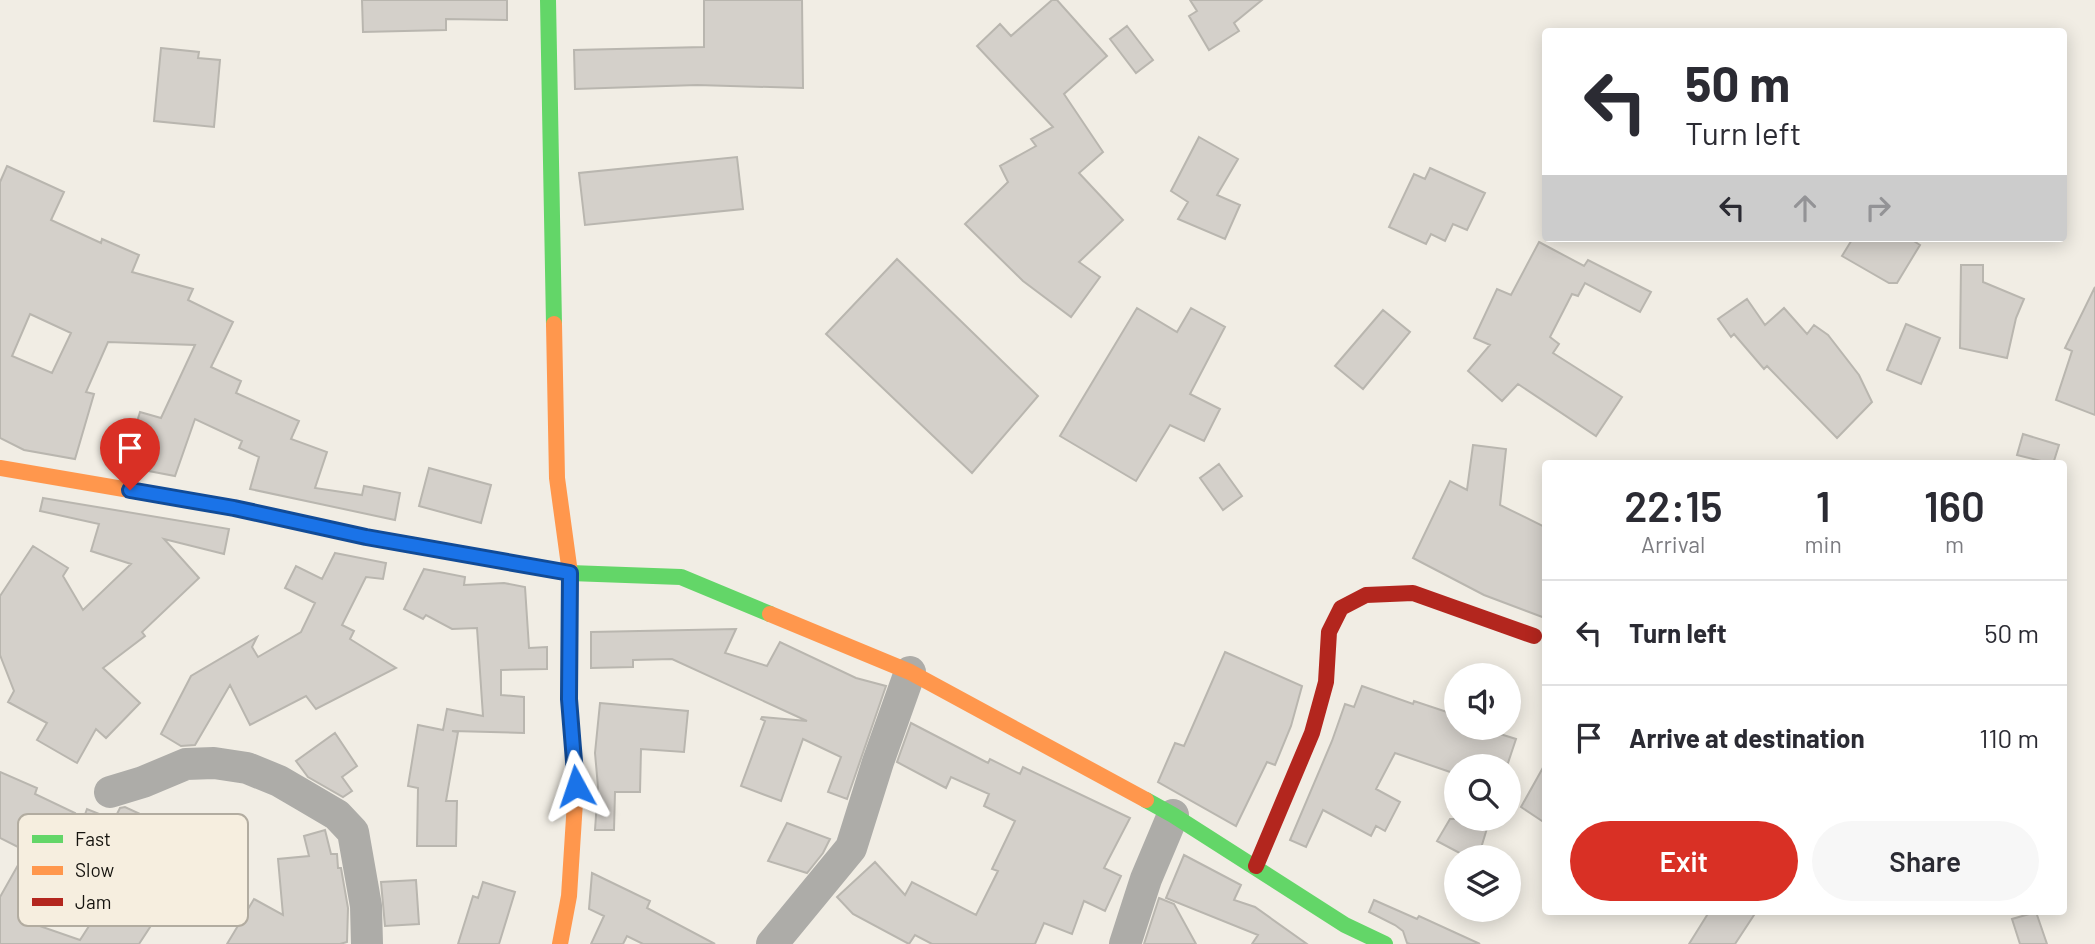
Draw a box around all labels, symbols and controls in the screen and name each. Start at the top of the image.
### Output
text: 50 m [1685,53,1790,112]
icon: left [1570,56,1661,147]
text: Turn left [1685,113,1802,151]
icon: left [1713,189,1751,227]
icon: ahead [1786,189,1824,227]
icon: right [1859,189,1897,227]
pin [100,418,160,490]
icon: arrive [111,429,149,467]
text: 22:15 [1624,480,1722,530]
text: 1 [1816,480,1831,530]
text: 160 [1924,480,1985,530]
text: Arrival [1641,530,1705,558]
text: min [1805,530,1842,558]
text: m [1945,530,1964,558]
icon: left [1570,614,1608,652]
text: Turn left [1629,617,1727,648]
text: 50 m [1984,617,2039,648]
map controls [1444,663,1521,922]
button: sound [1444,663,1521,740]
icon: arrive [1570,719,1608,757]
text: Arrive at destination [1629,722,1865,753]
text: 110 m [1979,722,2039,753]
position arrow [539,749,613,823]
button: search [1444,754,1521,831]
legend [18,814,248,926]
button: Exit [1570,821,1798,901]
button: Share [1812,821,2039,901]
text: Fast [75,827,111,850]
button: layers [1444,845,1521,922]
text: Slow [75,858,114,881]
text: Jam [75,890,111,913]

